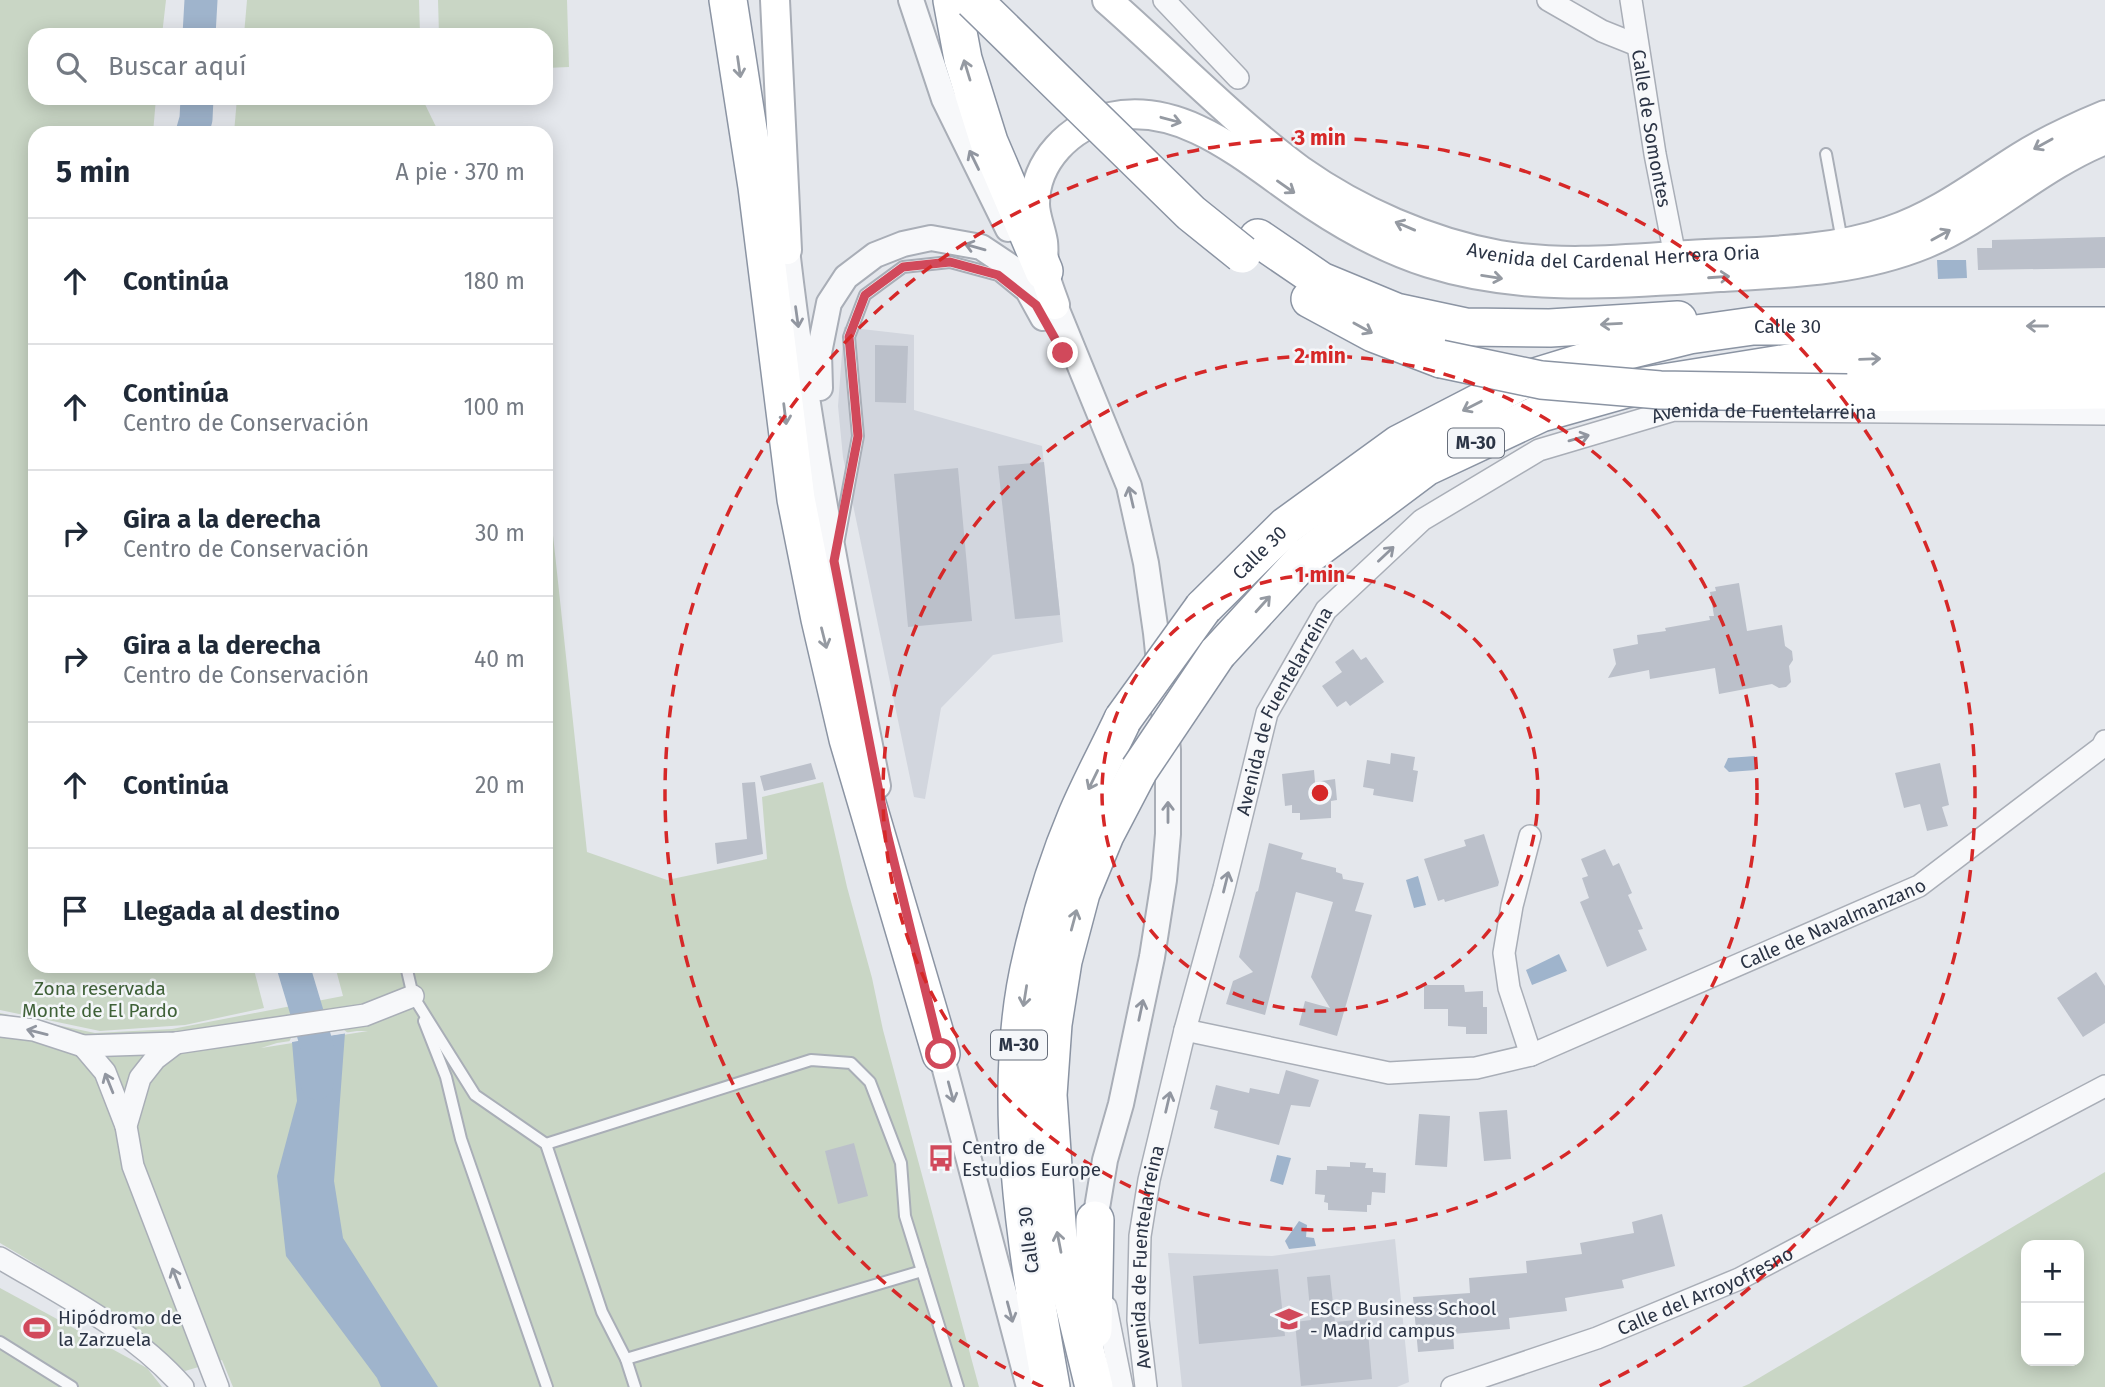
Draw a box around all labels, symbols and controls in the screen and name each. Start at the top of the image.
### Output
search box [28,28,553,105]
icon: search [52,48,90,86]
street label: Calle de Somontes [1627,48,1676,209]
text: Buscar aquí [108,51,246,82]
one-way arrow [733,55,746,78]
one-way arrow [959,60,972,82]
one-way arrow [1160,114,1182,127]
text: 3 min [1293,125,1346,151]
one-way arrow [2034,137,2054,151]
one-way arrow [966,150,980,171]
text: 5 min [56,154,130,190]
text: A pie · 370 m [395,158,525,186]
one-way arrow [1276,180,1295,194]
one-way arrow [1395,219,1417,232]
one-way arrow [1930,228,1950,242]
street label: Avenida del Cardenal Herrera Oria [1465,237,1760,273]
one-way arrow [964,240,986,253]
icon: ahead [56,262,94,300]
text: Continúa [123,266,229,297]
text: 180 m [464,267,525,295]
one-way arrow [1707,270,1730,283]
one-way arrow [1480,271,1503,284]
one-way arrow [790,305,803,328]
street label: Calle 30 [1754,315,1821,338]
one-way arrow [1600,318,1623,331]
one-way arrow [2026,319,2049,333]
one-way arrow [1352,322,1373,335]
route end [1047,337,1078,368]
text: 2 min [1294,343,1346,369]
one-way arrow [1858,353,1881,366]
text: Continúa [123,378,229,409]
icon: ahead [56,388,94,426]
text: 100 m [464,393,525,421]
street label: Avenida de Fuentelarreina [1649,399,1877,428]
one-way arrow [1462,400,1483,414]
one-way arrow [779,402,792,425]
text: Centro de Conservación [123,409,369,437]
road number: M-30 [1448,428,1504,458]
one-way arrow [1567,431,1590,444]
one-way arrow [1124,486,1137,509]
text: Gira a la derecha [123,504,321,535]
icon: right [56,514,94,552]
text: 30 m [475,519,525,547]
street label: Calle 30 [1228,521,1292,585]
text: Centro de Conservación [123,535,369,563]
one-way arrow [1377,546,1395,562]
text: 1 min [1295,562,1345,588]
one-way arrow [1254,596,1271,613]
street label: Avenida de Fuentelarreina [1231,603,1338,818]
one-way arrow [818,626,831,649]
text: Gira a la derecha [123,630,321,661]
icon: right [56,640,94,678]
text: 40 m [474,645,525,673]
text: Centro de Conservación [123,661,369,689]
icon: ahead [56,766,94,804]
text: Continúa [123,770,229,801]
one-way arrow [1086,770,1099,791]
text: 20 m [475,771,525,799]
centre of rings [1308,781,1332,805]
one-way arrow [1161,801,1175,824]
one-way arrow [1220,871,1233,894]
street label: Calle de Navalmanzano [1736,874,1931,975]
icon: arrive [56,892,94,930]
text: Llegada al destino [123,896,340,927]
one-way arrow [1069,909,1082,931]
park label: Zona reservada Monte de El Pardo [22,977,178,1022]
one-way arrow [1018,985,1031,1007]
one-way arrow [1134,999,1148,1022]
one-way arrow [26,1025,49,1038]
road number: M-30 [991,1030,1047,1060]
route start [925,1038,956,1069]
one-way arrow [102,1073,115,1095]
one-way arrow [946,1081,959,1103]
one-way arrow [1162,1091,1175,1114]
place label: Centro de Estudios Europe [962,1136,1101,1181]
bus stop icon: Centro de Estudios Europe [926,1143,956,1173]
street label: Avenida de Fuentelarreina [1127,1143,1169,1370]
street label: Calle 30 [1013,1205,1044,1275]
one-way arrow [1052,1231,1066,1254]
map controls [2021,1240,2084,1366]
button: + [2021,1240,2084,1303]
street label: Calle del Arroyofresno [1614,1242,1797,1340]
one-way arrow [168,1267,181,1289]
place label: ESCP Business School - Madrid campus [1310,1297,1497,1342]
one-way arrow [1005,1301,1018,1323]
button: − [2021,1303,2084,1366]
school or university icon: ESCP Business School - Madrid campus [1274,1304,1304,1334]
place label: Hipódromo de la Zarzuela [58,1306,182,1351]
sports icon: Hipódromo de la Zarzuela [22,1313,52,1343]

